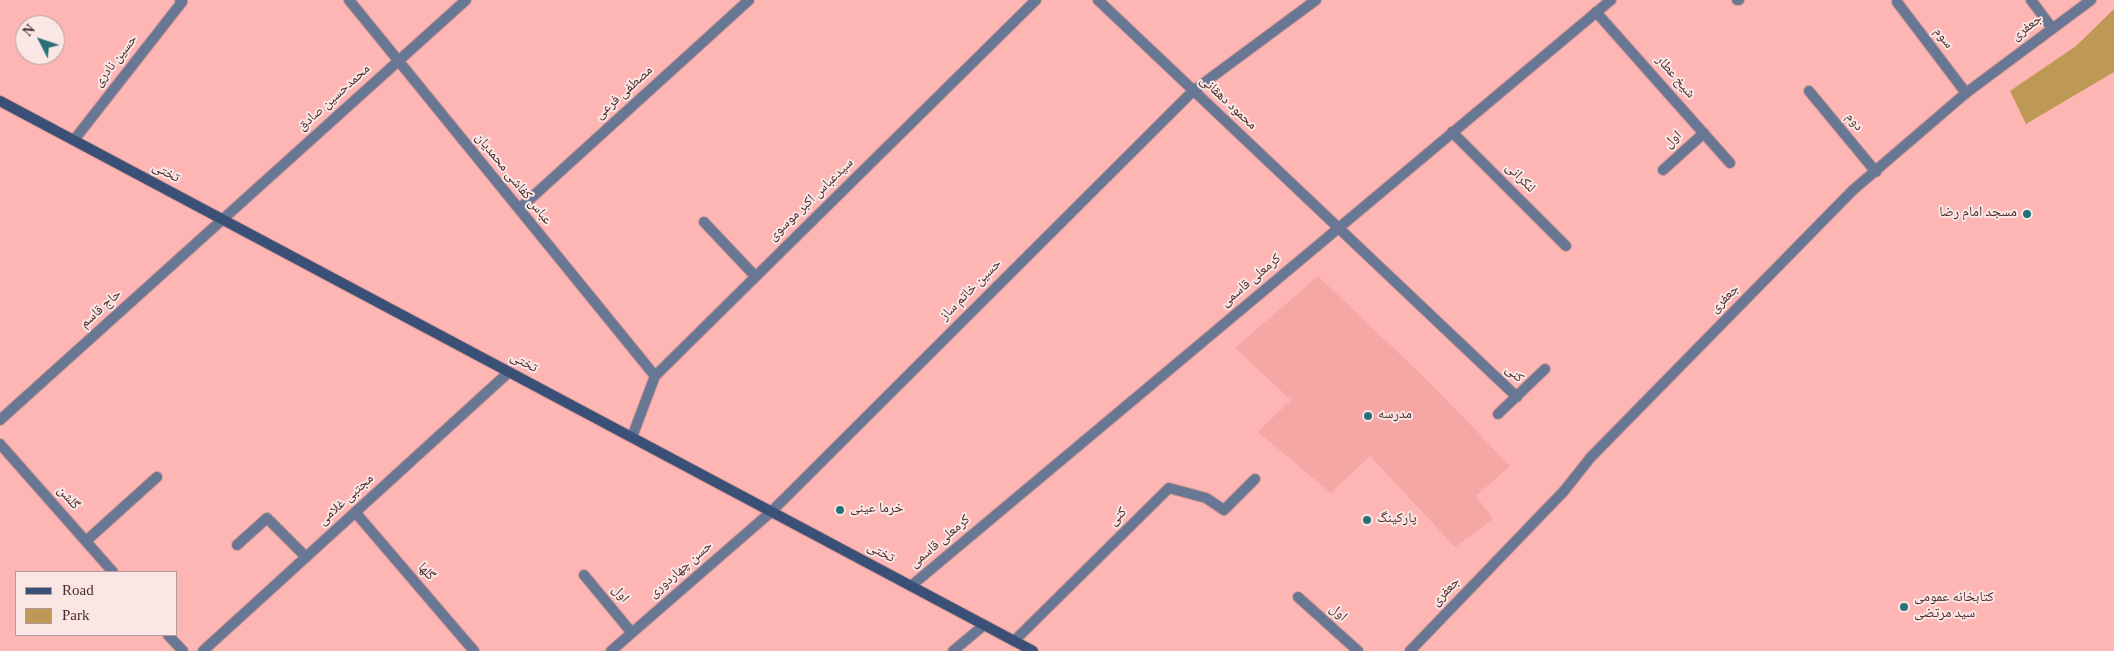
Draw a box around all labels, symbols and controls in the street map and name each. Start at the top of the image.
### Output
street label: جعفری [2009,12,2047,46]
north arrow [15,15,65,65]
text: N [20,22,38,39]
street label: سوم [1928,25,1956,53]
street label: حسین نادری [91,32,143,92]
street label: شیخ عطار [1651,53,1697,103]
street label: محمدحسین صادق [295,62,375,136]
street label: مصطفی فرعی [592,64,658,124]
street label: محمود دهقانی [1195,73,1259,135]
street label: دوم [1840,110,1866,136]
street label: اول [1662,129,1686,153]
street label: عباس کفاشی محمدیان [470,131,554,229]
street label: سیدعباس اکبر موسوی [766,156,858,246]
street label: تختی [148,160,182,188]
street label: لنکرانی [1500,160,1538,198]
place label: مسجد امام رضا [1939,206,2017,222]
marker: مسجد امام رضا [2021,208,2033,220]
street label: کرمعلی قاسمی [1218,252,1286,312]
street label: حسین خاتم ساز [938,257,1006,325]
street label: جعفری [1708,282,1744,318]
street label: حاج قاسم [78,287,126,333]
street label: تختی [506,350,540,378]
street label: کنی [1500,362,1526,388]
place label: مدرسه [1378,408,1412,424]
marker: مدرسه [1362,410,1374,422]
street label: مجتبی غلامی [316,472,378,530]
street label: گلشن [52,483,82,515]
place label: خرما عینی [850,502,903,518]
marker: خرما عینی [834,504,846,516]
street label: کنی [1106,505,1132,531]
place label: پارکینگ [1377,512,1417,528]
street label: کرمعلی قاسمی [907,513,975,573]
marker: پارکینگ [1361,514,1373,526]
street label: حسن چهاردوری [647,539,717,603]
street label: تختی [863,540,897,568]
street label: گلها [413,561,437,585]
legend [15,571,178,636]
street label: جعفری [1429,575,1465,611]
text: Road [62,582,94,598]
street label: اول [607,583,631,607]
place label: کتابخانه عمومی سید مرتضی [1914,591,1994,624]
marker: کتابخانه عمومی سید مرتضی [1898,601,1910,613]
street label: اول [1325,602,1349,626]
text: Park [62,607,90,623]

